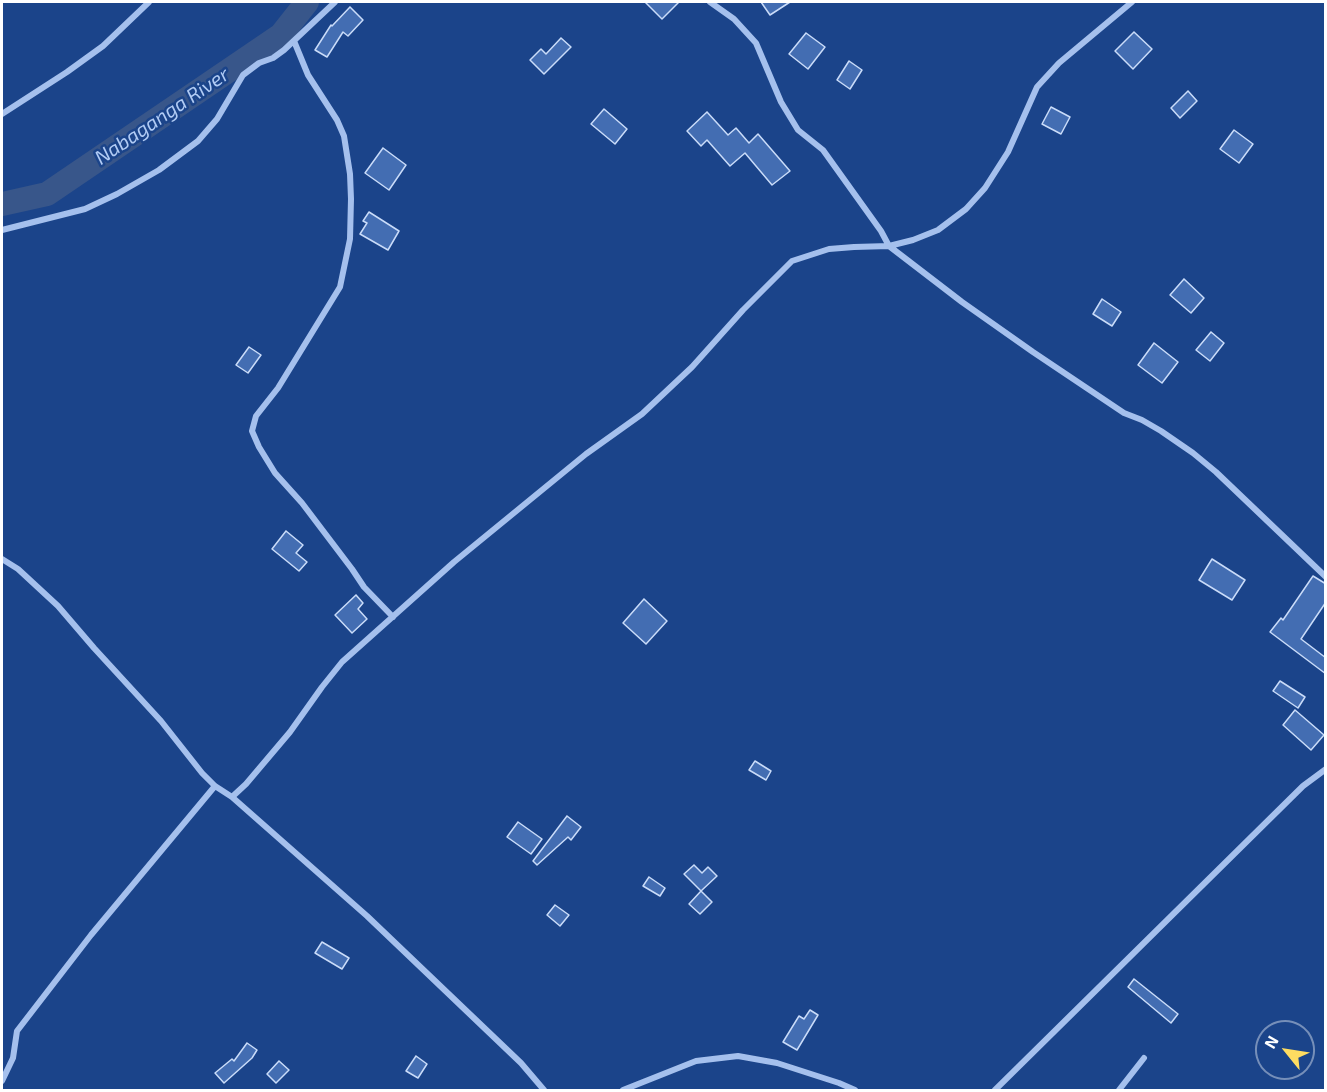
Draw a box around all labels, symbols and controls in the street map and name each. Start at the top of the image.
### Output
water label: Nabaganga River [90,62,234,170]
north arrow [1255,1020,1315,1080]
text: N [1260,1032,1282,1052]

